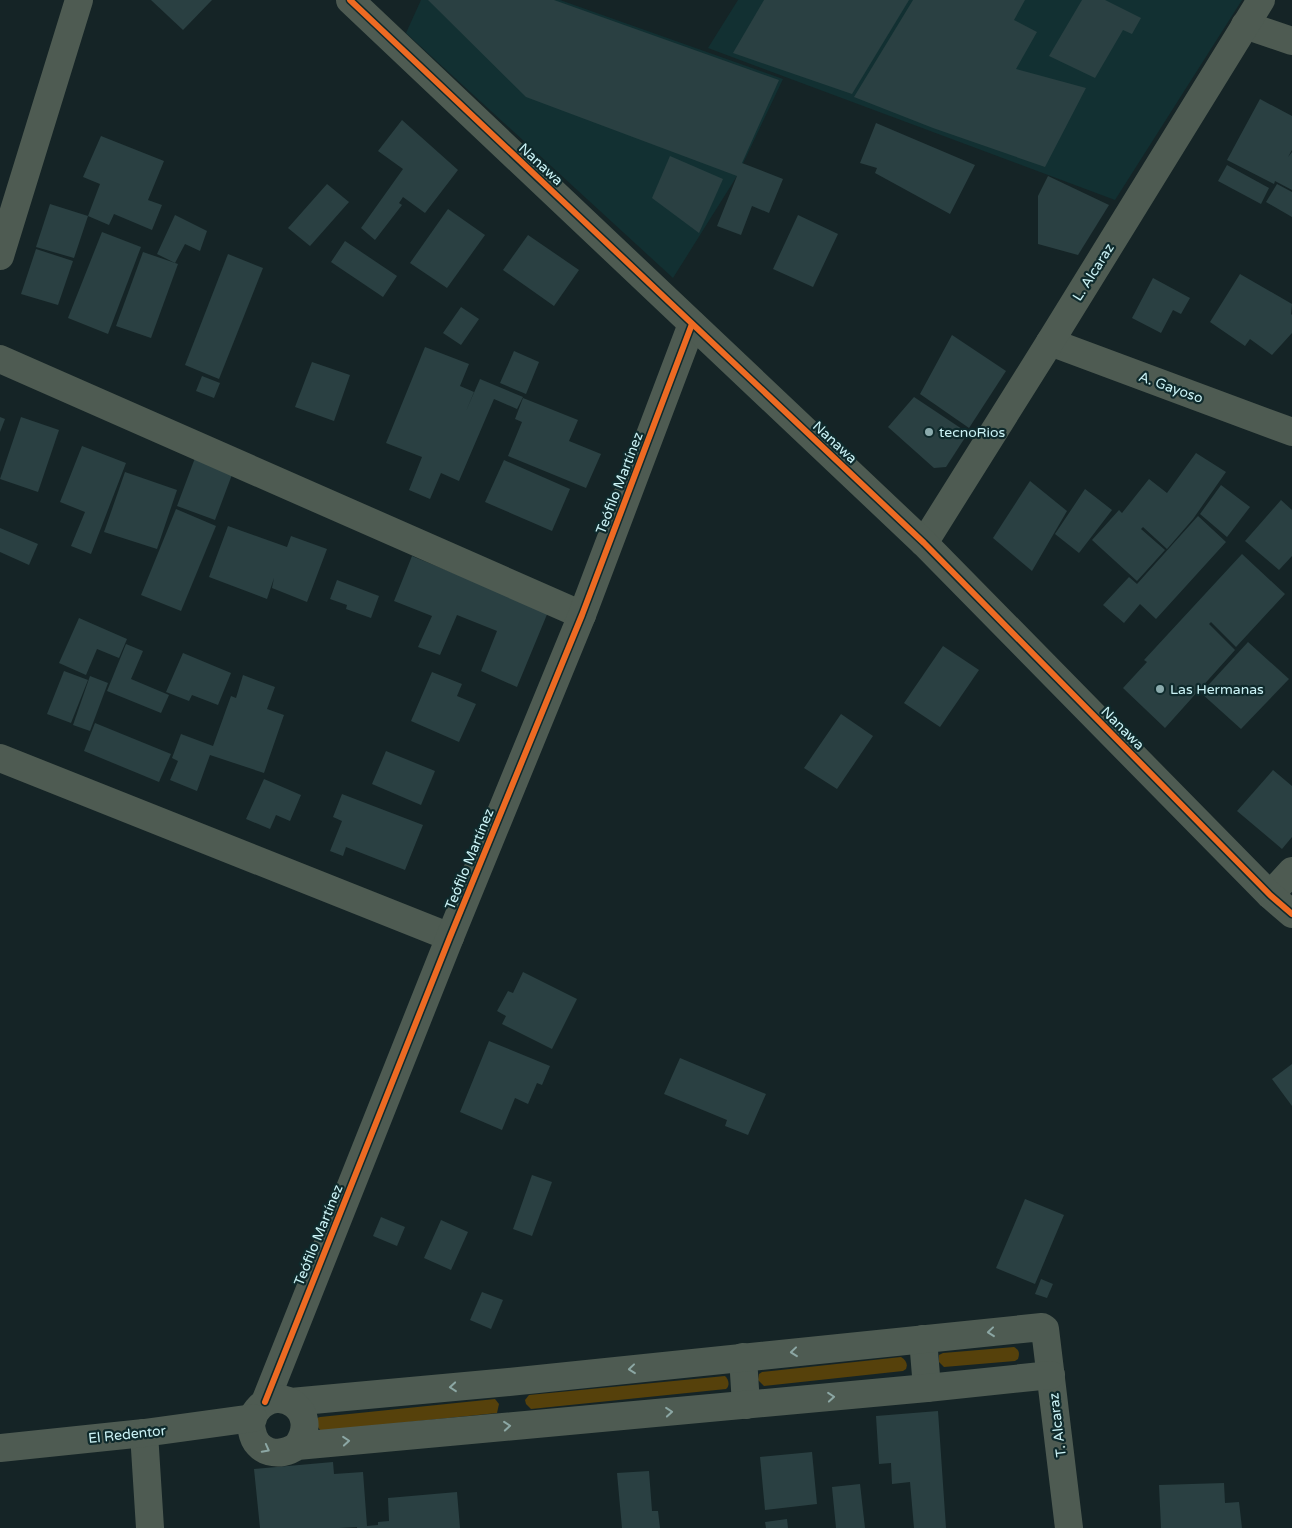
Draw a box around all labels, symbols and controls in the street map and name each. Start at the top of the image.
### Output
street label: Nanawa [515,140,566,189]
street label: L. Alcaraz [1069,240,1118,304]
street label: A. Gayoso [1136,368,1205,407]
street label: Nanawa [809,418,860,467]
place label: tecnoRios [939,424,1005,441]
marker: tecnoRios [923,426,935,438]
street label: Teófilo Martínez [592,430,647,536]
place label: Las Hermanas [1170,681,1264,698]
marker: Las Hermanas [1154,683,1166,695]
street label: Nanawa [1097,703,1148,754]
street label: Teófilo Martínez [441,806,498,912]
street label: Teófilo Martínez [290,1182,347,1288]
one-way arrow [986,1326,994,1337]
one-way arrow [790,1346,798,1357]
one-way arrow [628,1363,636,1374]
one-way arrow [449,1381,457,1392]
one-way arrow [827,1392,835,1403]
street label: T. Alcaraz [1045,1392,1070,1458]
one-way arrow [666,1406,674,1417]
one-way arrow [504,1421,512,1432]
street label: El Redentor [87,1422,167,1447]
one-way arrow [342,1436,350,1447]
one-way arrow [261,1443,270,1453]

